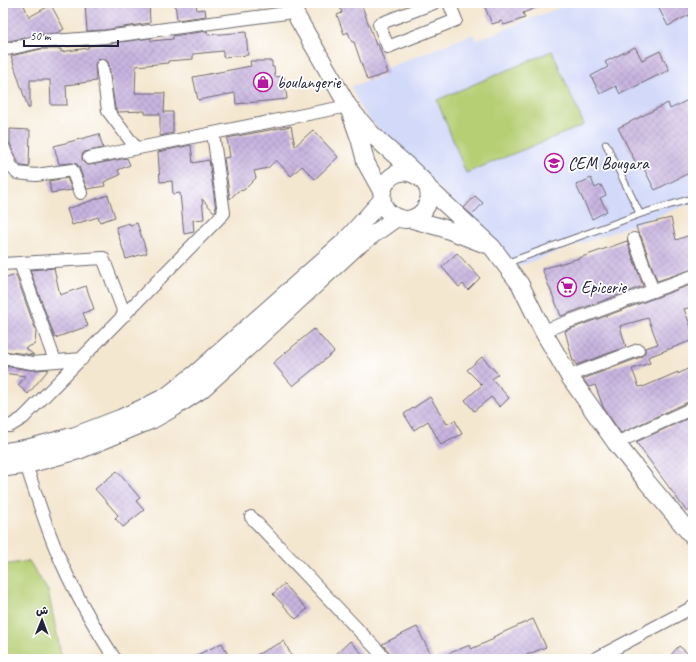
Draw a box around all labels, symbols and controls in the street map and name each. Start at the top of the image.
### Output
scale bar [24,22,118,48]
text: 50 m [30,28,52,44]
shop icon: boulangerie [252,71,274,93]
place label: boulangerie [277,72,342,93]
school or university icon: CEM Bougara [543,152,565,174]
place label: CEM Bougara [568,153,650,174]
supermarket icon: Epicerie [556,276,578,298]
place label: Epicerie [581,277,627,298]
north arrow [22,600,62,640]
text: ش [36,603,48,617]

